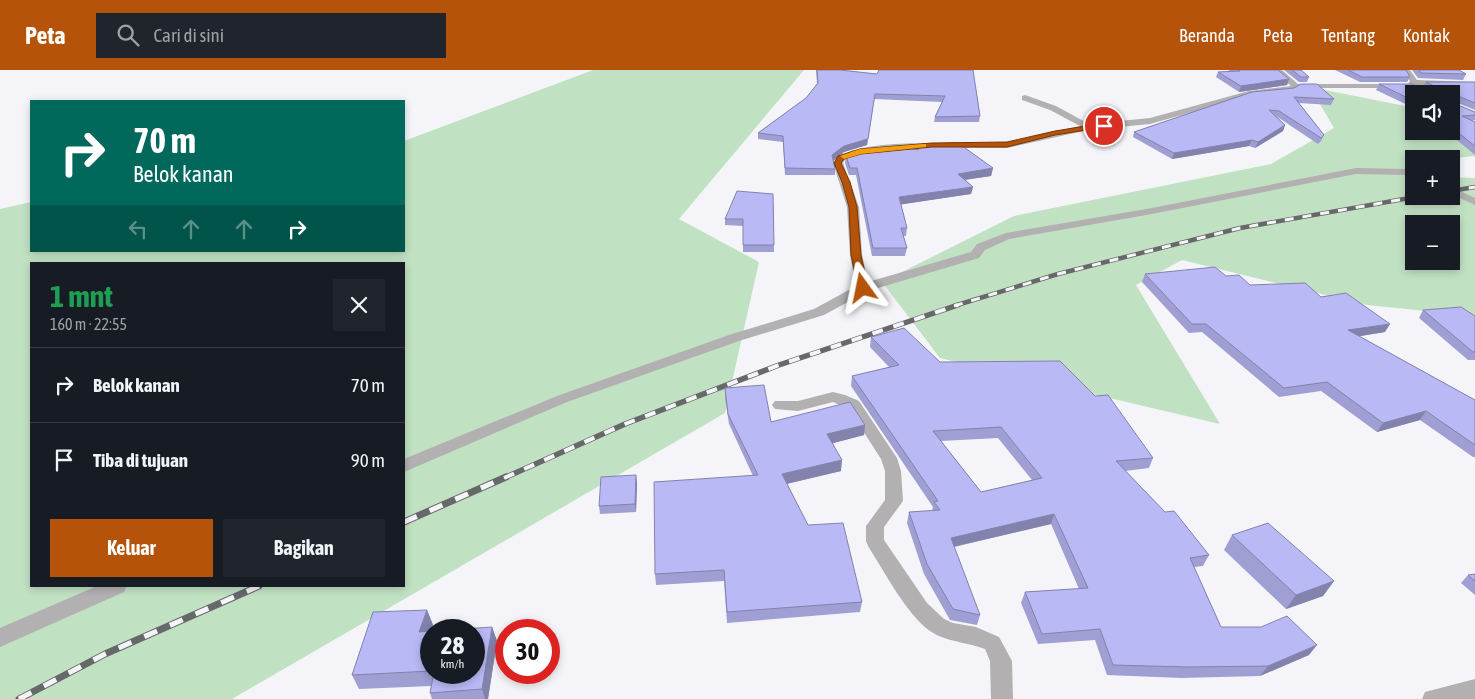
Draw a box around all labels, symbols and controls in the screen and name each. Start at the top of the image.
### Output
search box [96,13,446,58]
icon: search [114,21,142,49]
text: Peta [25,22,66,49]
text: Cari di sini [154,24,224,46]
text: Beranda [1179,25,1235,46]
text: Peta [1263,25,1293,46]
text: Tentang [1321,25,1375,46]
text: Kontak [1403,25,1450,46]
map controls [1405,85,1460,270]
button: sound [1405,85,1460,140]
pin [1083,105,1125,147]
icon: arrive [1090,112,1118,140]
icon: right [50,120,115,185]
text: 70 m [133,120,196,160]
button: + [1405,150,1460,205]
text: Belok kanan [133,161,234,187]
icon: left [124,215,152,243]
icon: ahead [177,215,205,243]
icon: ahead [230,215,258,243]
icon: right [283,215,311,243]
button: − [1405,215,1460,270]
position arrow [836,261,888,313]
text: 1 mnt [50,279,113,313]
button: close [333,279,385,331]
text: 160 m · 22:55 [50,315,127,333]
icon: right [50,371,78,399]
text: Belok kanan [93,374,180,396]
text: 70 m [351,374,385,396]
icon: arrive [50,446,78,474]
text: Tiba di tujuan [93,449,188,471]
text: 90 m [351,449,385,471]
button: Keluar [50,519,213,577]
button: Bagikan [223,519,385,577]
speed limit sign: 30 [495,619,560,684]
text: 28 [441,631,464,659]
text: km/h [441,657,464,671]

